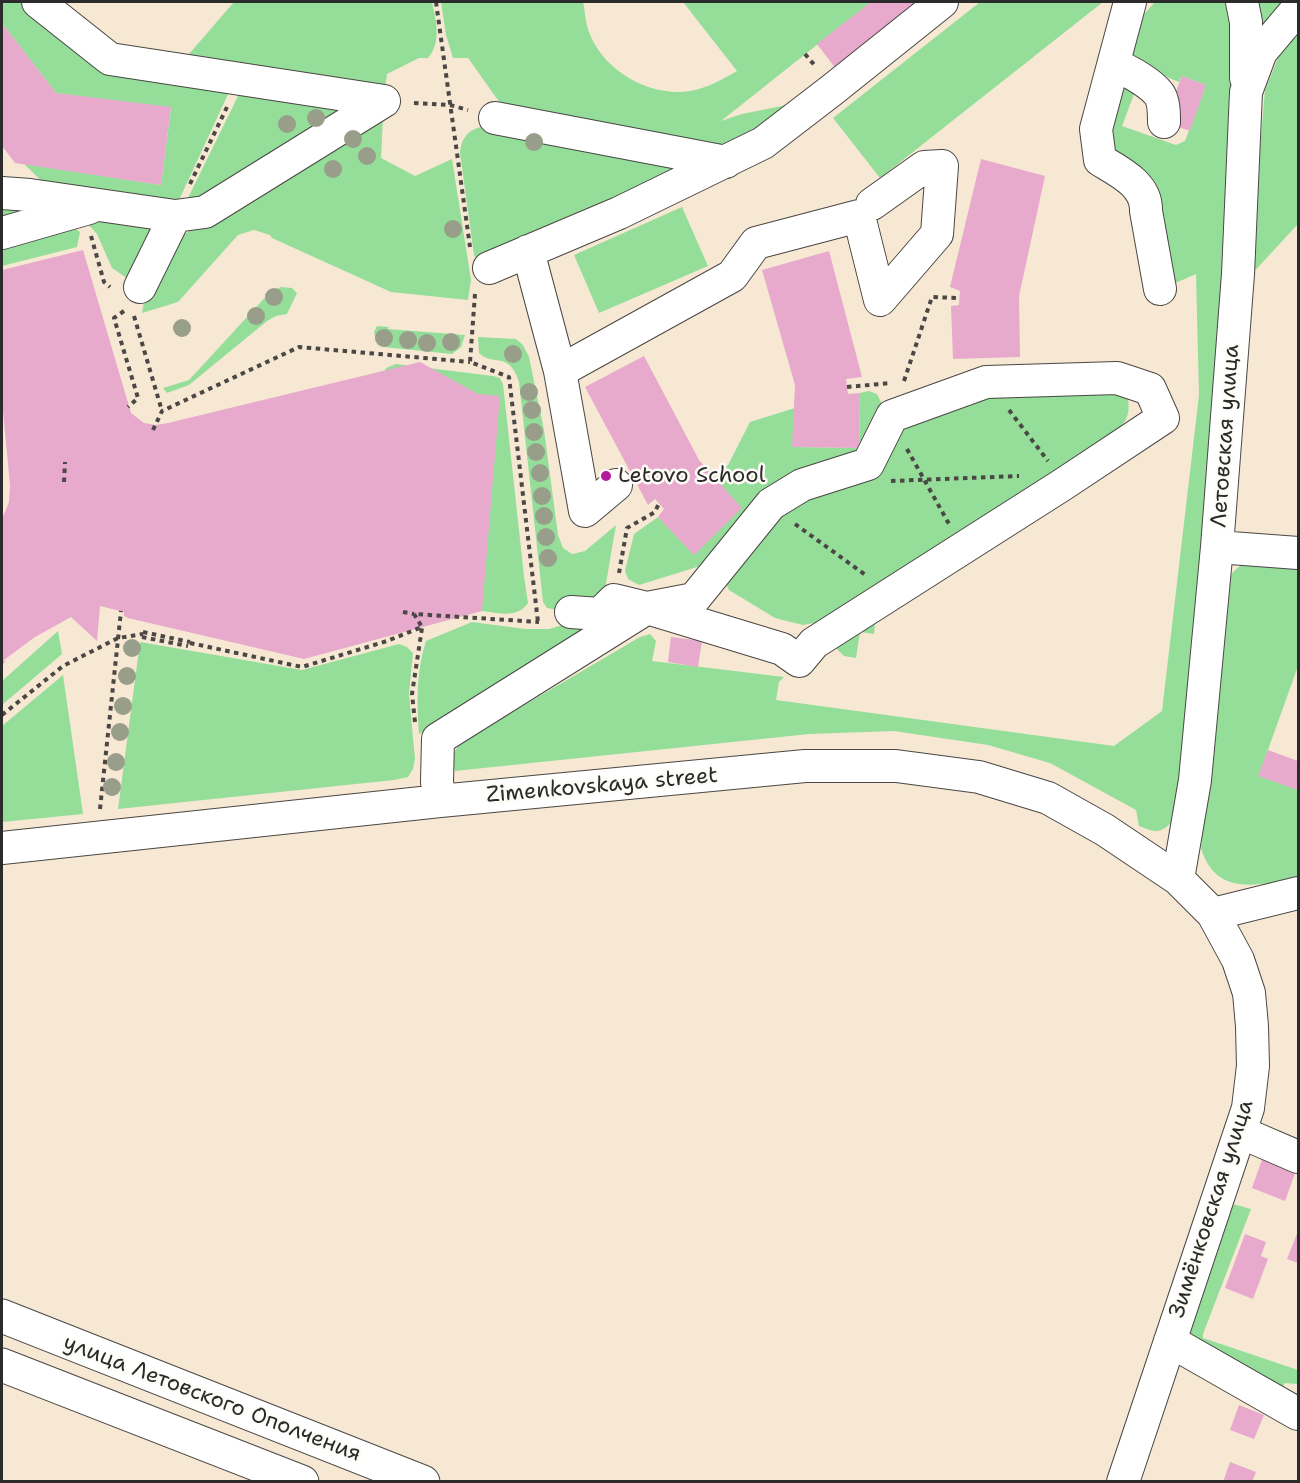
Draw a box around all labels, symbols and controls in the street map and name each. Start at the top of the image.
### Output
street label: Летовская улица [1206,344,1246,528]
place label: Letovo School [618,463,765,489]
marker: Letovo School [599,469,613,483]
street label: Zimenkovskaya street [485,763,719,809]
street label: Зимёнковская улица [1164,1097,1260,1321]
street label: улица Летовского Ополчения [59,1330,365,1468]

